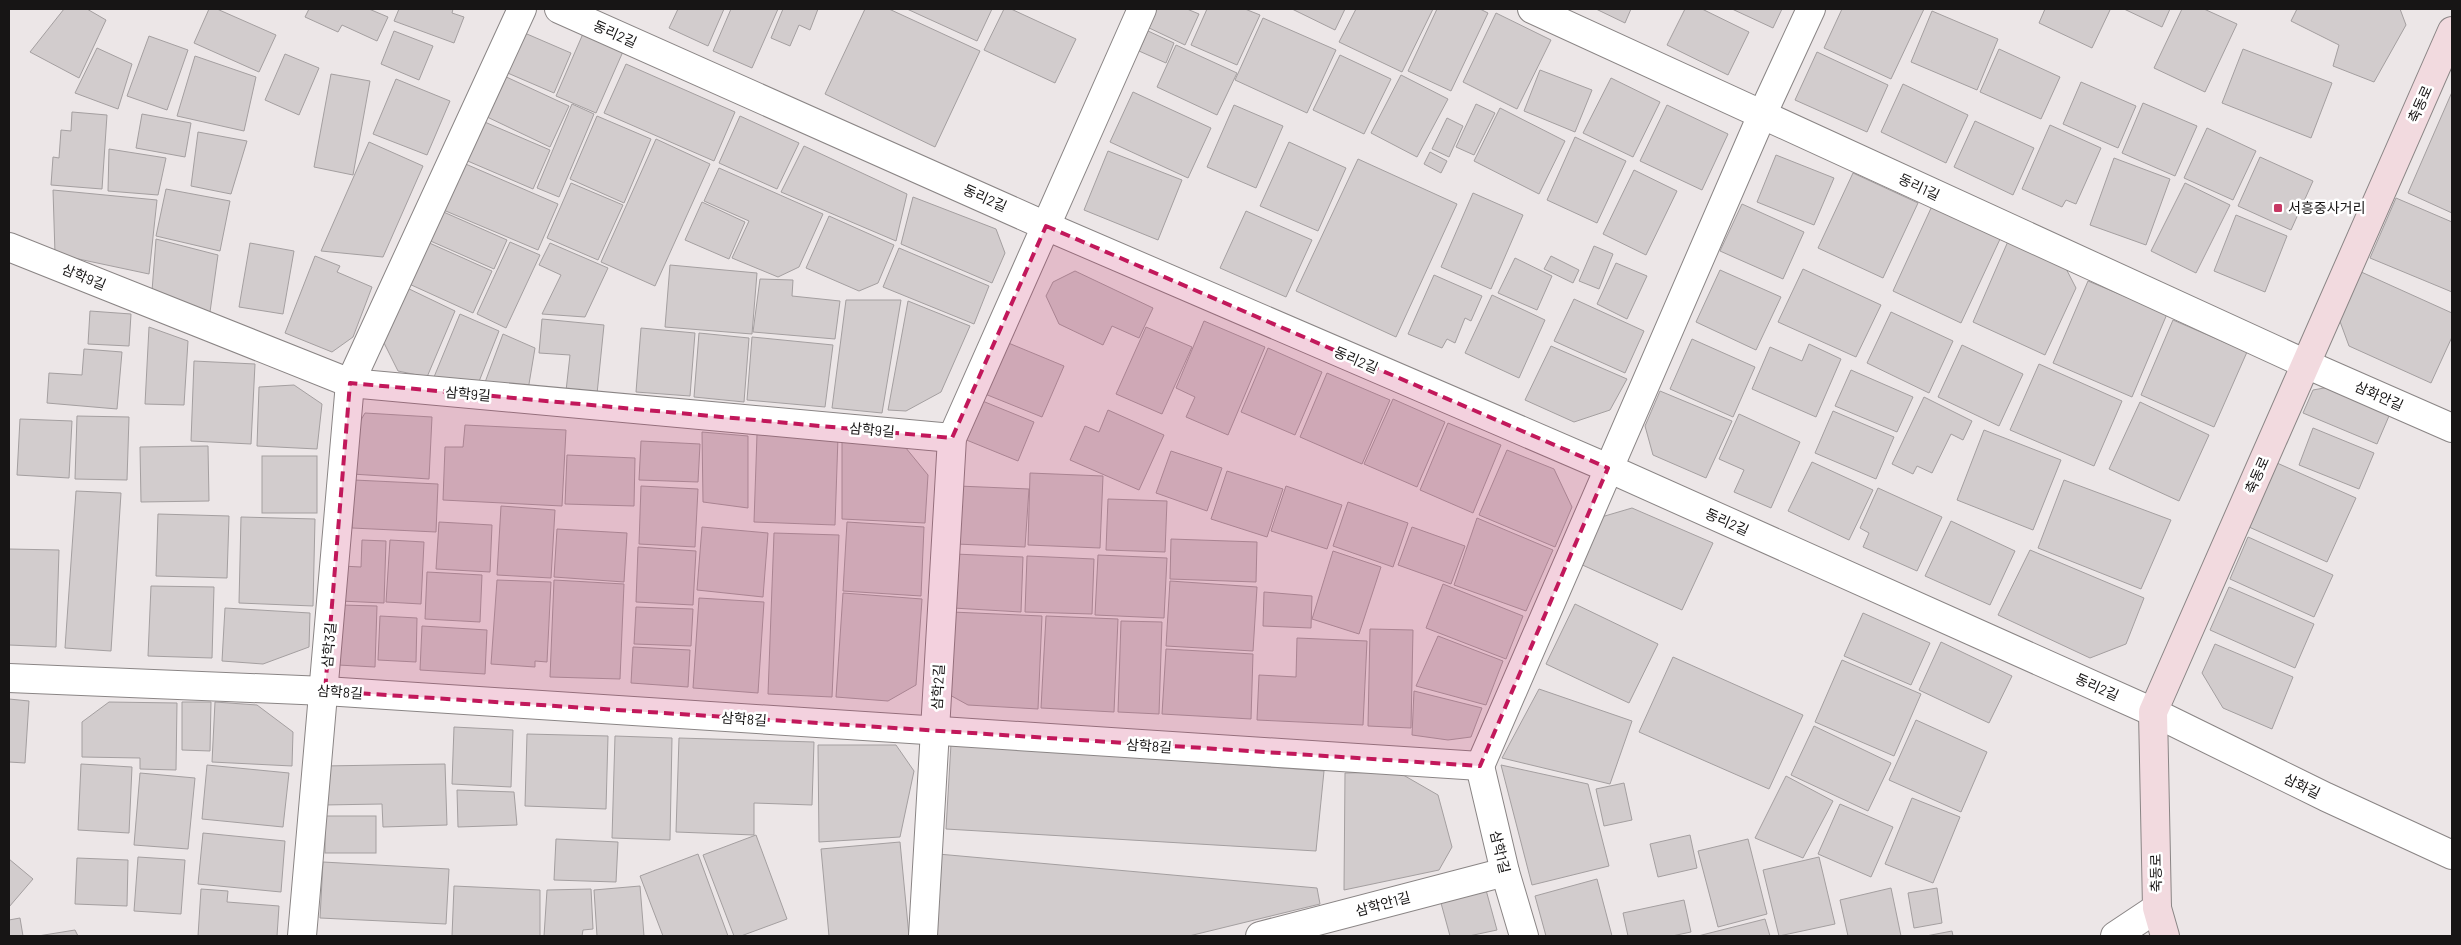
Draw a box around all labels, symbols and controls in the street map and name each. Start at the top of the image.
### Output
street label: 동리2길 [591,16,640,51]
street label: 축동로 [2404,83,2435,125]
street label: 동리1길 [1896,170,1943,203]
street label: 동리2길 [961,180,1010,215]
place label: 서흥중사거리 [2288,199,2365,216]
marker: 서흥중사거리 [2272,202,2284,214]
street label: 삼학9길 [60,260,109,293]
street label: 동리2길 [1332,343,1381,376]
street label: 삼화안길 [2352,377,2406,414]
street label: 삼학9길 [444,383,492,404]
street label: 삼학9길 [848,419,896,440]
street label: 축동로 [2241,454,2272,496]
street label: 동리2길 [1703,504,1752,539]
street label: 삼학3길 [318,621,339,669]
street label: 삼학2길 [928,663,947,710]
street label: 동리2길 [2073,669,2122,704]
street label: 삼학8길 [317,681,364,702]
street label: 삼학8길 [721,708,768,729]
street label: 삼학8길 [1126,735,1173,756]
street label: 삼화길 [2281,769,2323,802]
street label: 삼학1길 [1487,829,1514,875]
street label: 축동로 [2147,853,2164,892]
street label: 삼학안1길 [1353,888,1412,919]

